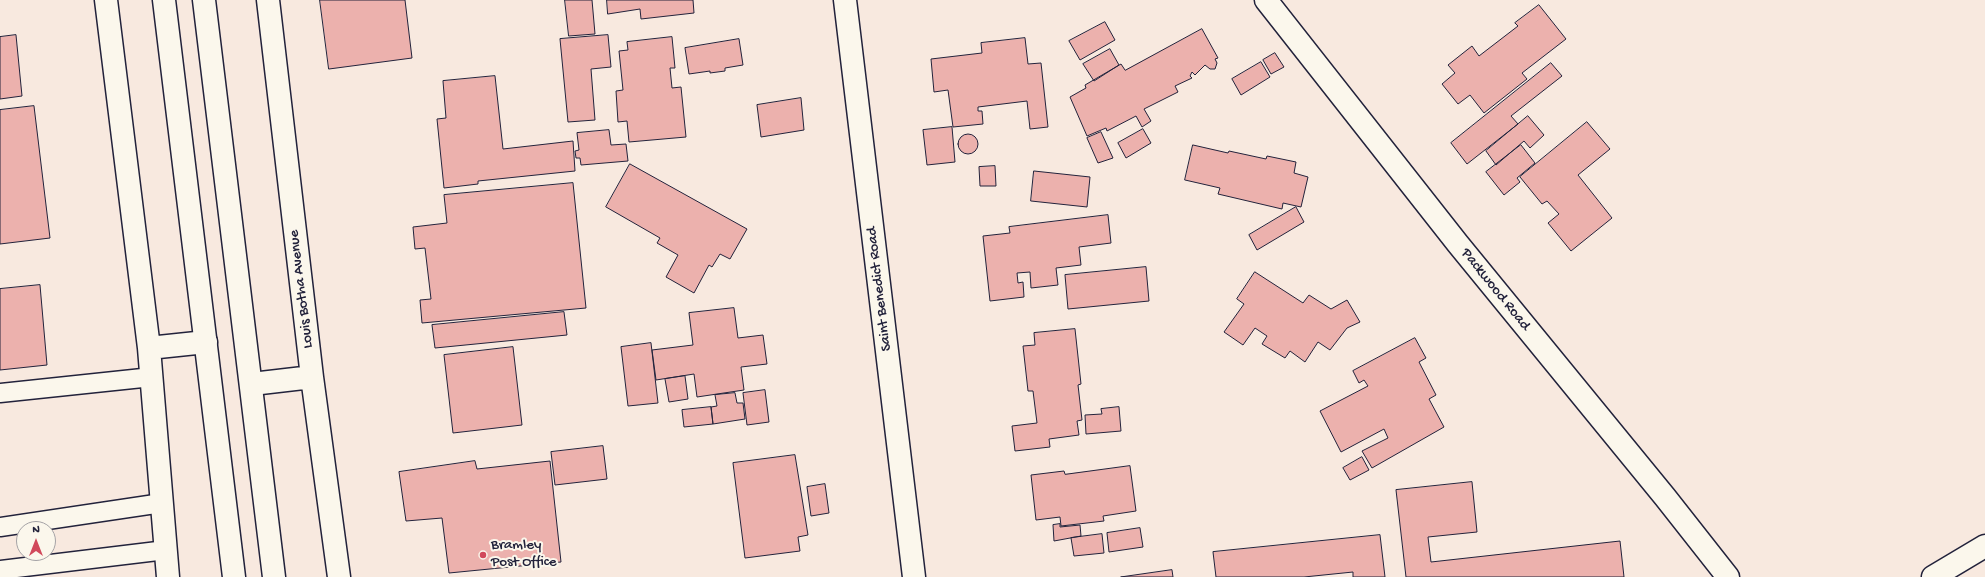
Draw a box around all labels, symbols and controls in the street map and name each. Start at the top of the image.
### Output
street label: Saint Benedict Road [863,226,897,352]
street label: Louis Botha Avenue [286,229,318,349]
street label: Packwood Road [1456,245,1534,335]
north arrow [16,521,56,561]
text: N [32,524,40,536]
place label: Bramley Post Office [491,537,557,572]
marker: Bramley Post Office [478,550,488,560]

